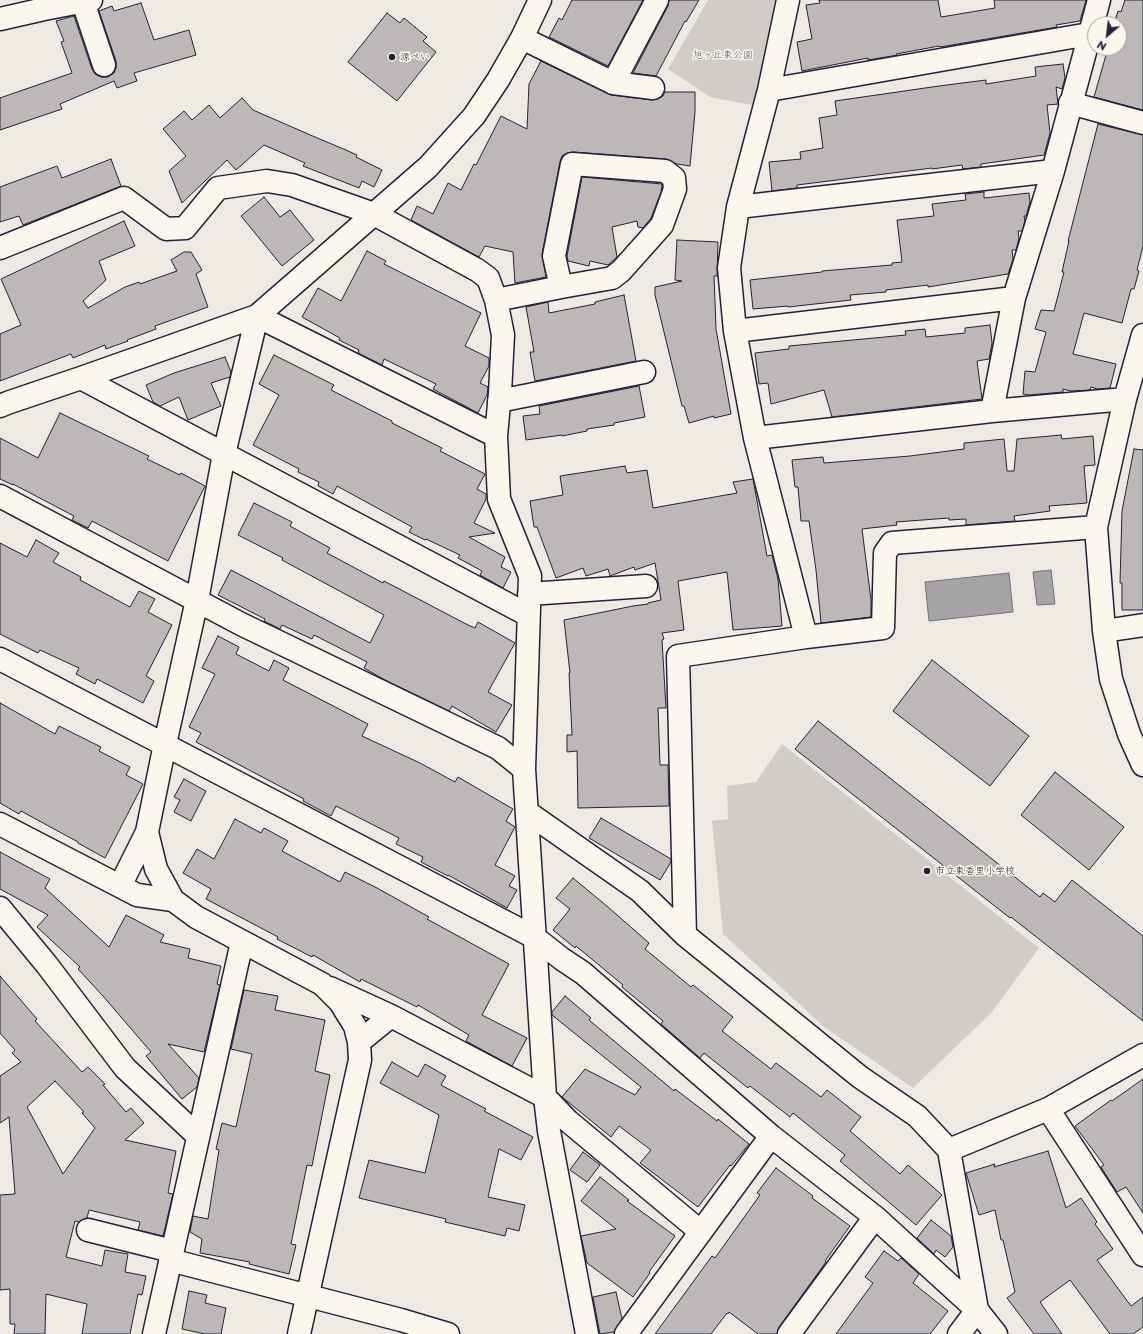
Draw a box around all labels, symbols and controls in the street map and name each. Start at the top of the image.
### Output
north arrow [1087,16,1127,56]
text: N [1094,37,1109,56]
park label: 旭ヶ丘東公園 [693,49,753,61]
place label: 源ぺい [400,51,430,63]
marker: 源ぺい [387,52,397,62]
place label: 市立東香里小学校 [935,865,1015,877]
marker: 市立東香里小学校 [922,866,932,876]

